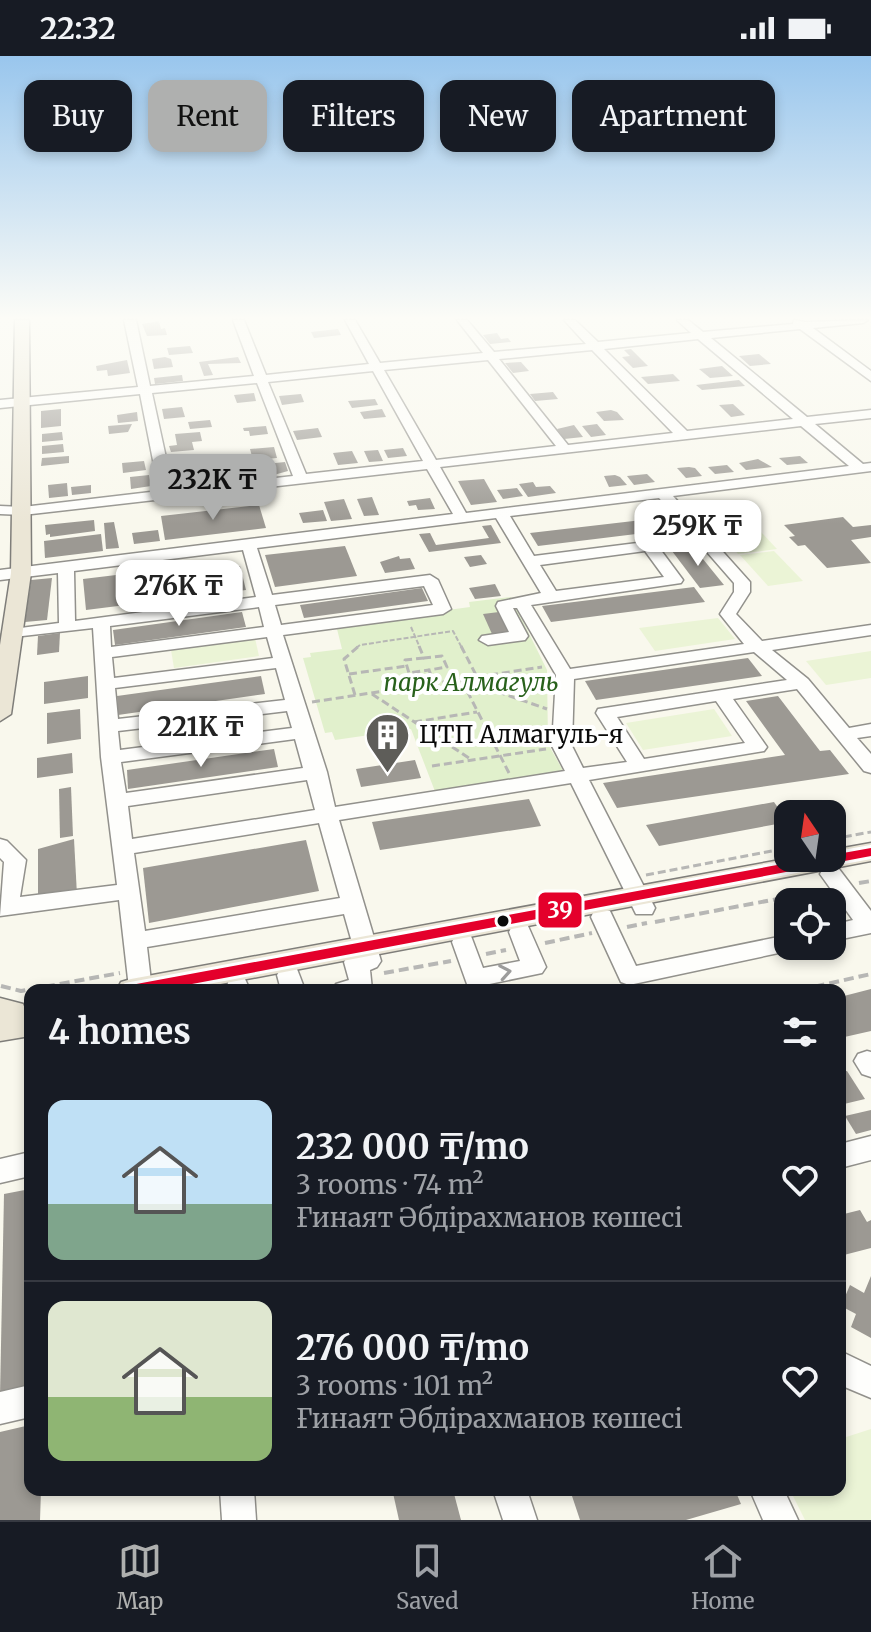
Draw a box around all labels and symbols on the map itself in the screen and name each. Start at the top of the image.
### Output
pin: 232K ₸ [148,454,278,522]
pin: 259K ₸ [633,500,763,568]
pin: 276K ₸ [114,560,244,628]
park label: парк Алмагуль [384,667,559,698]
pin: 221K ₸ [136,701,266,769]
building icon: ЦТП Алмагуль-я [364,711,412,774]
place label: ЦТП Алмагуль-я [419,719,623,750]
north arrow [774,800,846,872]
line badge: 39 [537,891,583,929]
text: 39 [547,896,573,924]
unlabelled marker [495,913,511,929]
one-way arrow [498,965,511,982]

